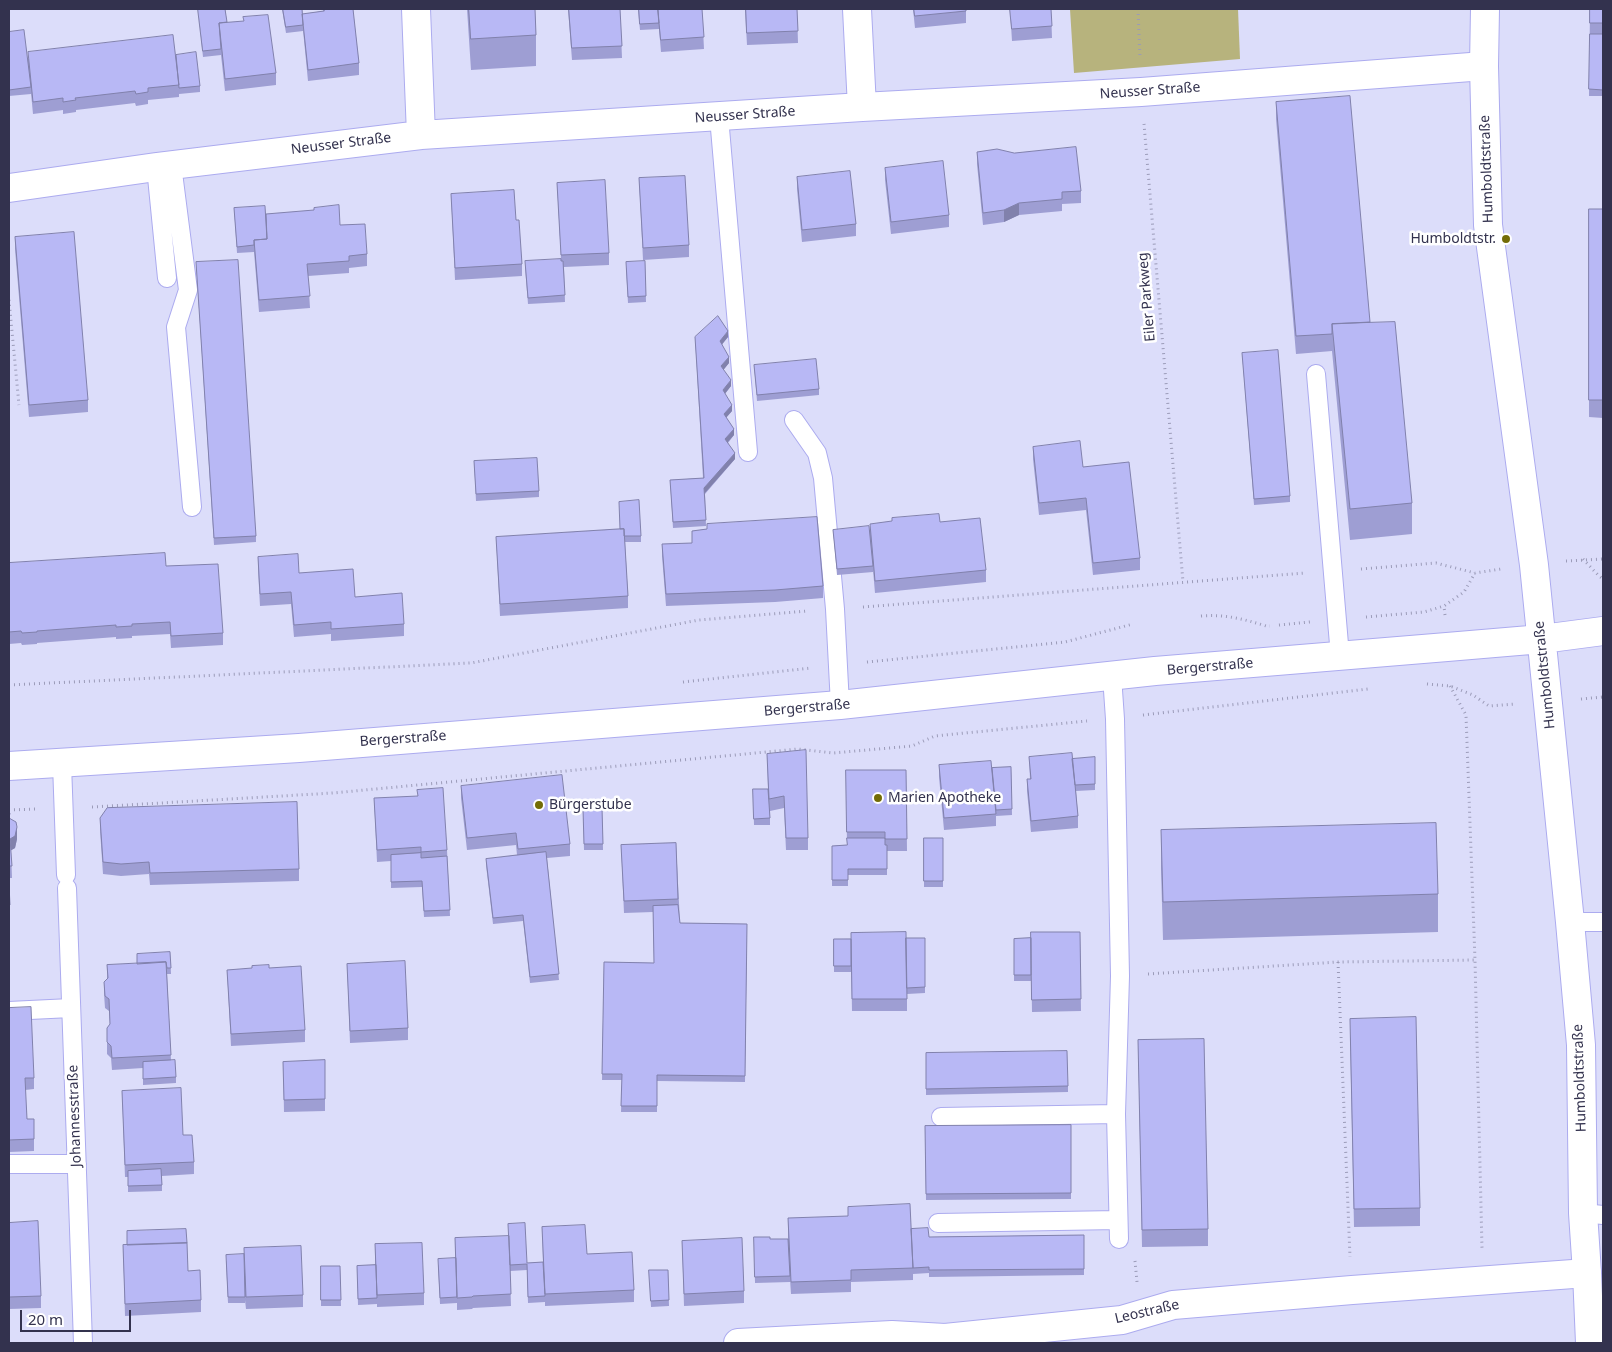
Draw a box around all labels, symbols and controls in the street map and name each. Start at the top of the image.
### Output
street label: Neusser Straße [1099,79,1201,103]
street label: Neusser Straße [694,103,796,127]
street label: Humboldtstraße [1477,115,1497,223]
street label: Neusser Straße [290,130,392,158]
place label: Humboldtstr. [1410,231,1496,247]
marker: Humboldtstr. [1500,233,1512,245]
street label: Eiler Parkweg [1135,252,1159,342]
street label: Humboldtstraße [1531,620,1559,730]
street label: Bergerstraße [1166,655,1254,679]
street label: Bergerstraße [763,696,851,720]
street label: Bergerstraße [359,728,447,750]
place label: Marien Apotheke [888,790,1001,806]
marker: Marien Apotheke [872,792,884,804]
place label: Bürgerstube [549,797,632,813]
marker: Bürgerstube [533,799,545,811]
street label: Humboldtstraße [1570,1024,1590,1132]
street label: Johannesstraße [65,1064,85,1168]
street label: Leostraße [1113,1296,1181,1328]
scale bar [22,1300,134,1332]
text: 20 m [28,1309,63,1329]

